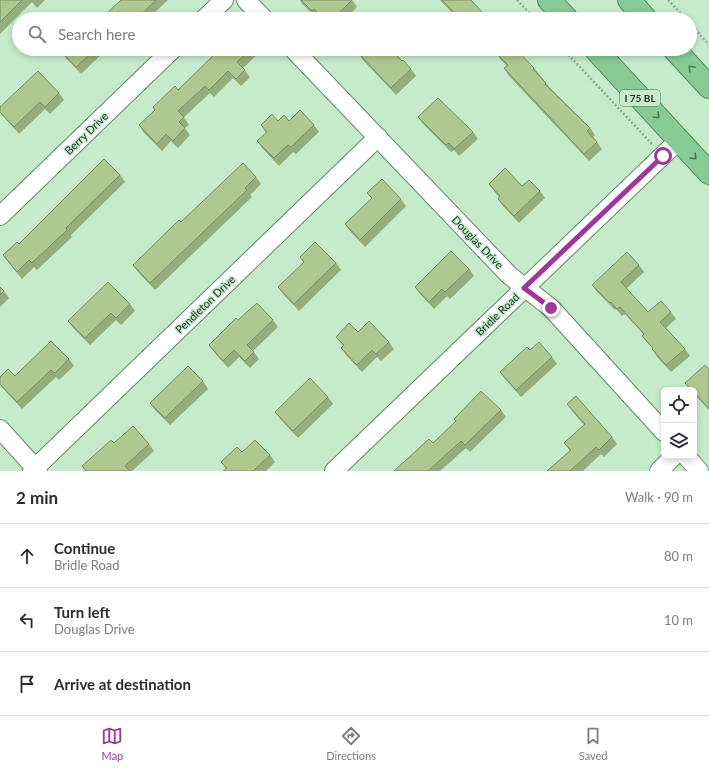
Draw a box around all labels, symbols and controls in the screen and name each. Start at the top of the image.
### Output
search box [12,12,697,56]
icon: search [26,23,48,45]
text: Search here [58,25,135,43]
one-way arrow [689,65,696,73]
road number: I 75 BL [620,90,660,106]
street label: Berry Drive [62,109,111,157]
one-way arrow [652,111,659,119]
route start [654,147,672,165]
one-way arrow [689,152,696,159]
street label: Douglas Drive [450,213,507,271]
street label: Pendleton Drive [172,272,238,336]
street label: Bridle Road [473,290,521,338]
route end [542,299,560,317]
map controls [661,387,697,459]
button: locate [661,387,697,423]
button: layers [661,423,697,459]
text: 2 min [16,487,58,508]
text: Walk · 90 m [625,489,693,505]
text: Continue [54,539,115,557]
icon: ahead [16,545,38,567]
text: 80 m [664,548,693,564]
text: Bridle Road [54,557,120,573]
text: Turn left [54,603,110,621]
icon: left [16,609,38,631]
text: 10 m [664,612,693,628]
text: Douglas Drive [54,621,135,637]
icon: arrive [16,673,38,695]
text: Arrive at destination [54,675,191,693]
tab: Map [101,725,123,762]
tab: Directions [326,725,376,762]
tab: Saved [579,725,608,762]

